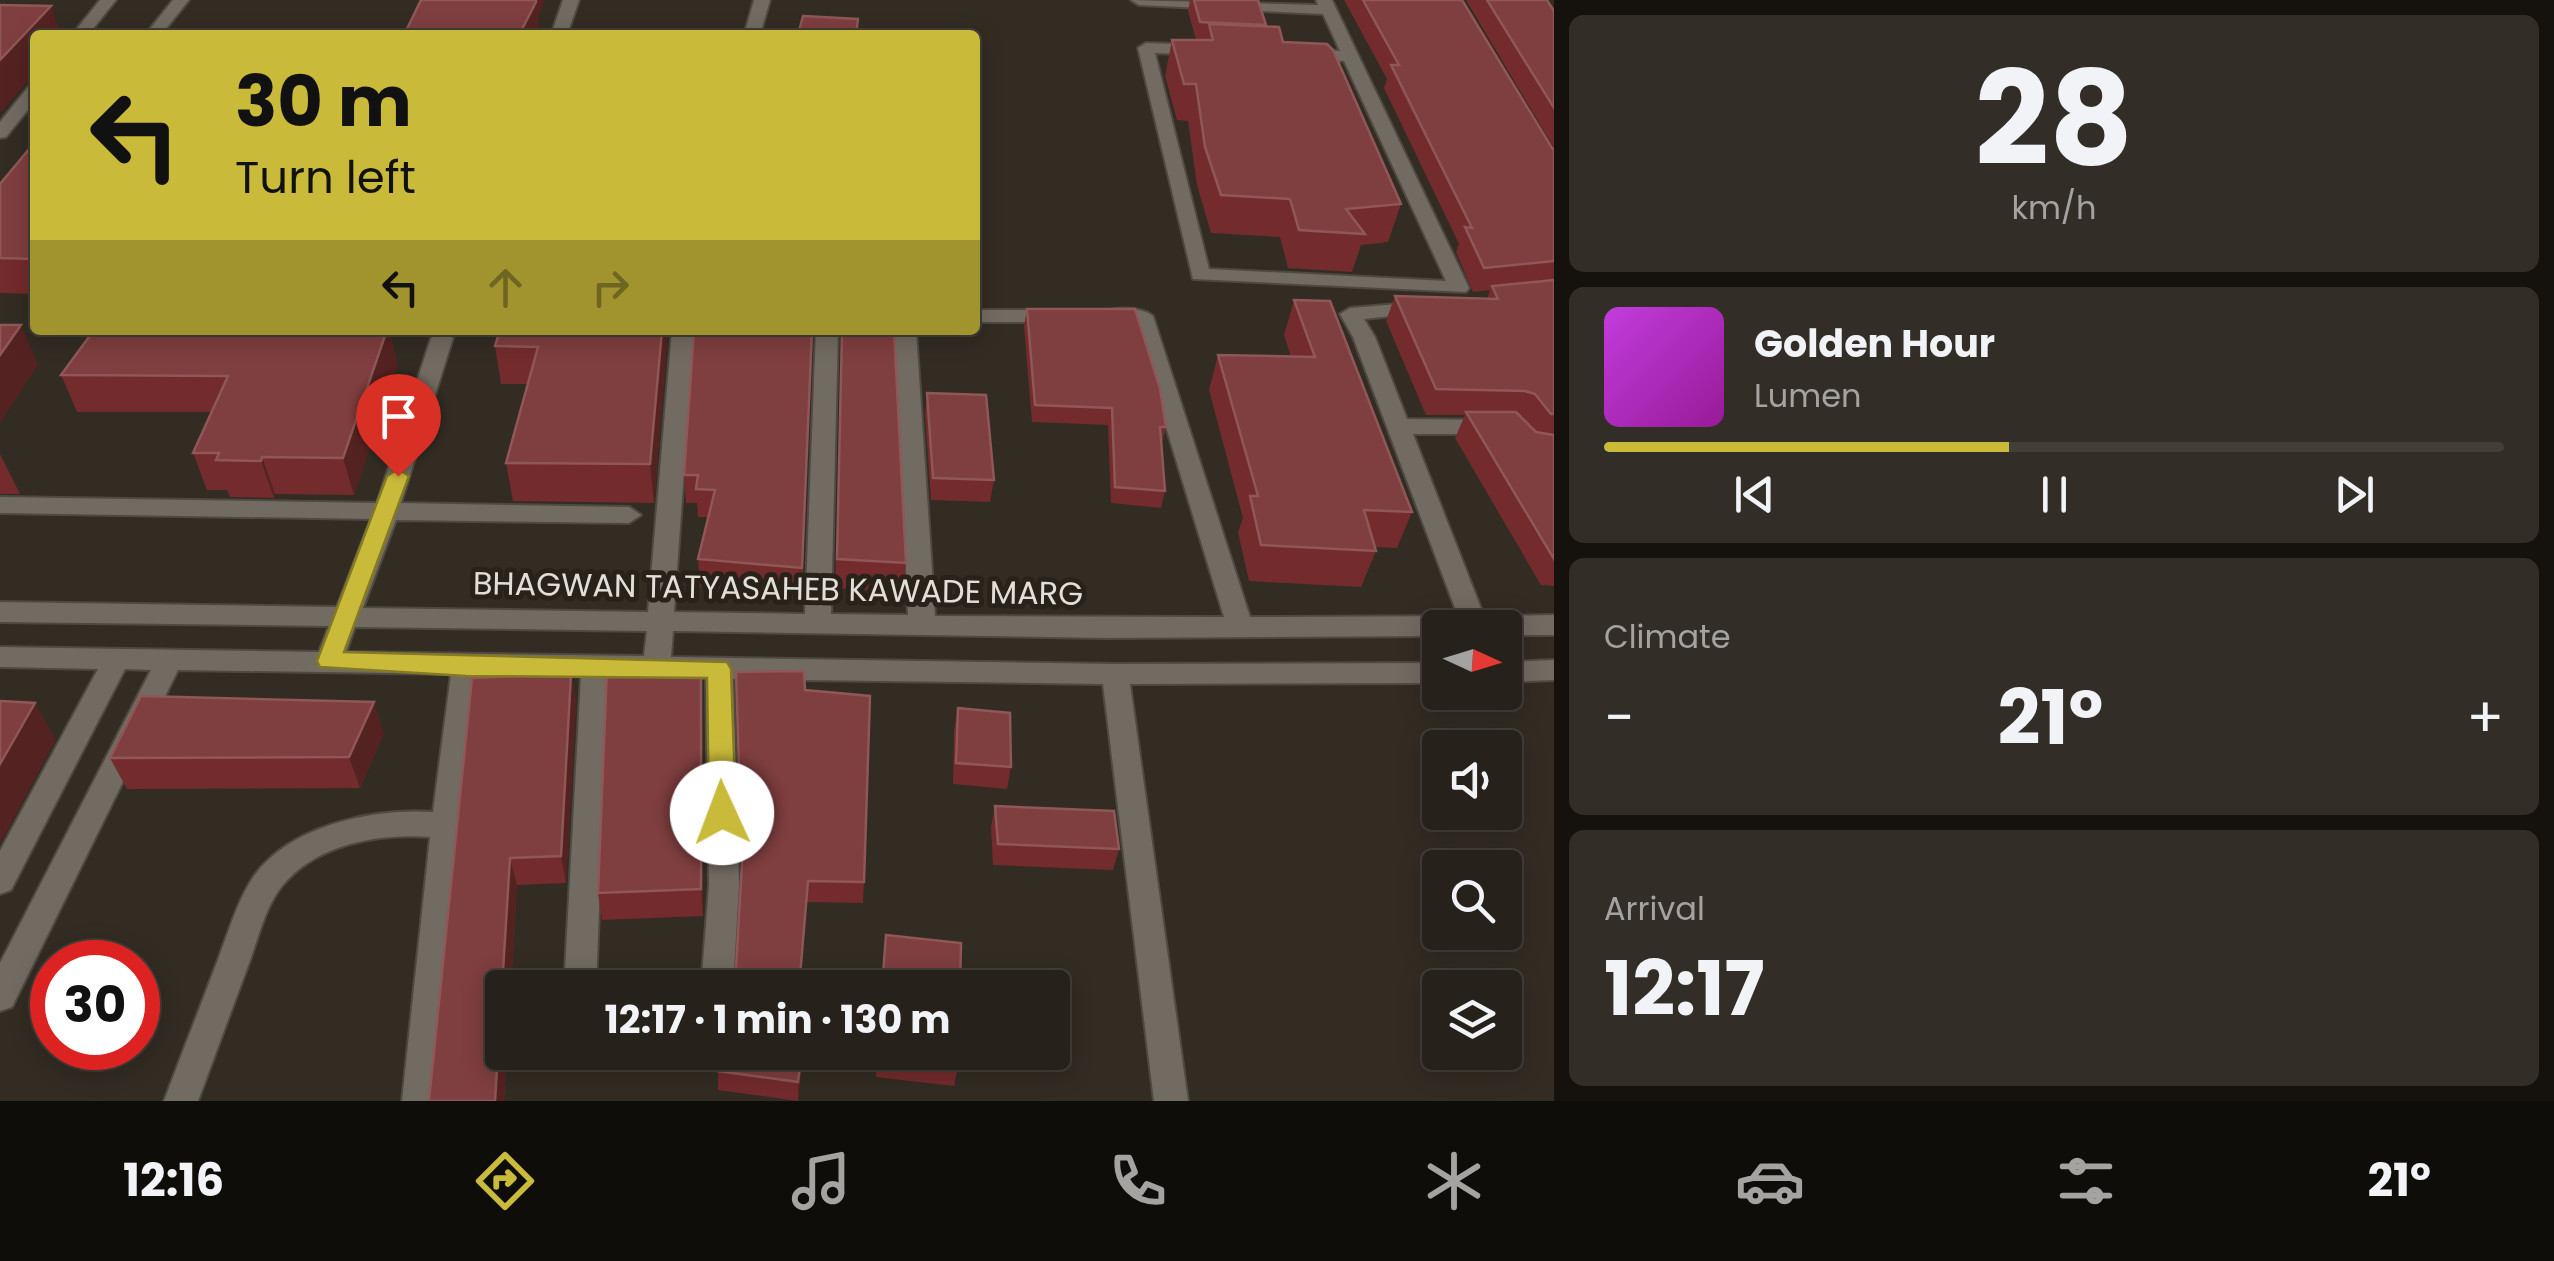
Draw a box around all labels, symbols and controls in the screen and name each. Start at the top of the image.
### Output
text: 28 [1975,27,2133,210]
text: 30 m [235,52,412,151]
icon: left [70,70,200,200]
text: Turn left [235,146,416,209]
text: km/h [2011,185,2097,230]
icon: left [373,260,428,315]
icon: ahead [478,260,533,315]
icon: right [583,260,638,315]
text: Golden Hour [1754,317,1995,370]
text: Lumen [1754,373,1862,418]
pin [356,374,441,477]
icon: arrive [371,389,426,444]
icon: previous [1727,467,1782,522]
icon: pause [2027,467,2082,522]
icon: next [2327,467,2382,522]
street label: BHAGWAN TATYASAHEB KAWADE MARG [473,560,1083,616]
north arrow [1422,610,1522,710]
map controls [1422,610,1522,1070]
text: Climate [1604,614,1731,659]
text: 21° [1997,665,2103,770]
text: − [1604,679,1634,756]
text: + [2466,679,2504,756]
button: sound [1422,730,1522,830]
position arrow [670,761,774,865]
button: search [1422,850,1522,950]
text: Arrival [1604,886,1705,931]
text: 12:17 [1604,936,1765,1041]
speed limit sign: 30 [30,940,160,1070]
button: layers [1422,970,1522,1070]
text: 12:17 · 1 min · 130 m [604,993,951,1046]
icon: directions [470,1146,540,1216]
icon: music [786,1146,856,1216]
icon: phone [1103,1146,1173,1216]
icon: climate [1419,1146,1489,1216]
icon: car [1735,1146,1805,1216]
icon: filters [2051,1146,2121,1216]
text: 12:16 [123,1149,224,1212]
text: 21° [2367,1149,2431,1212]

